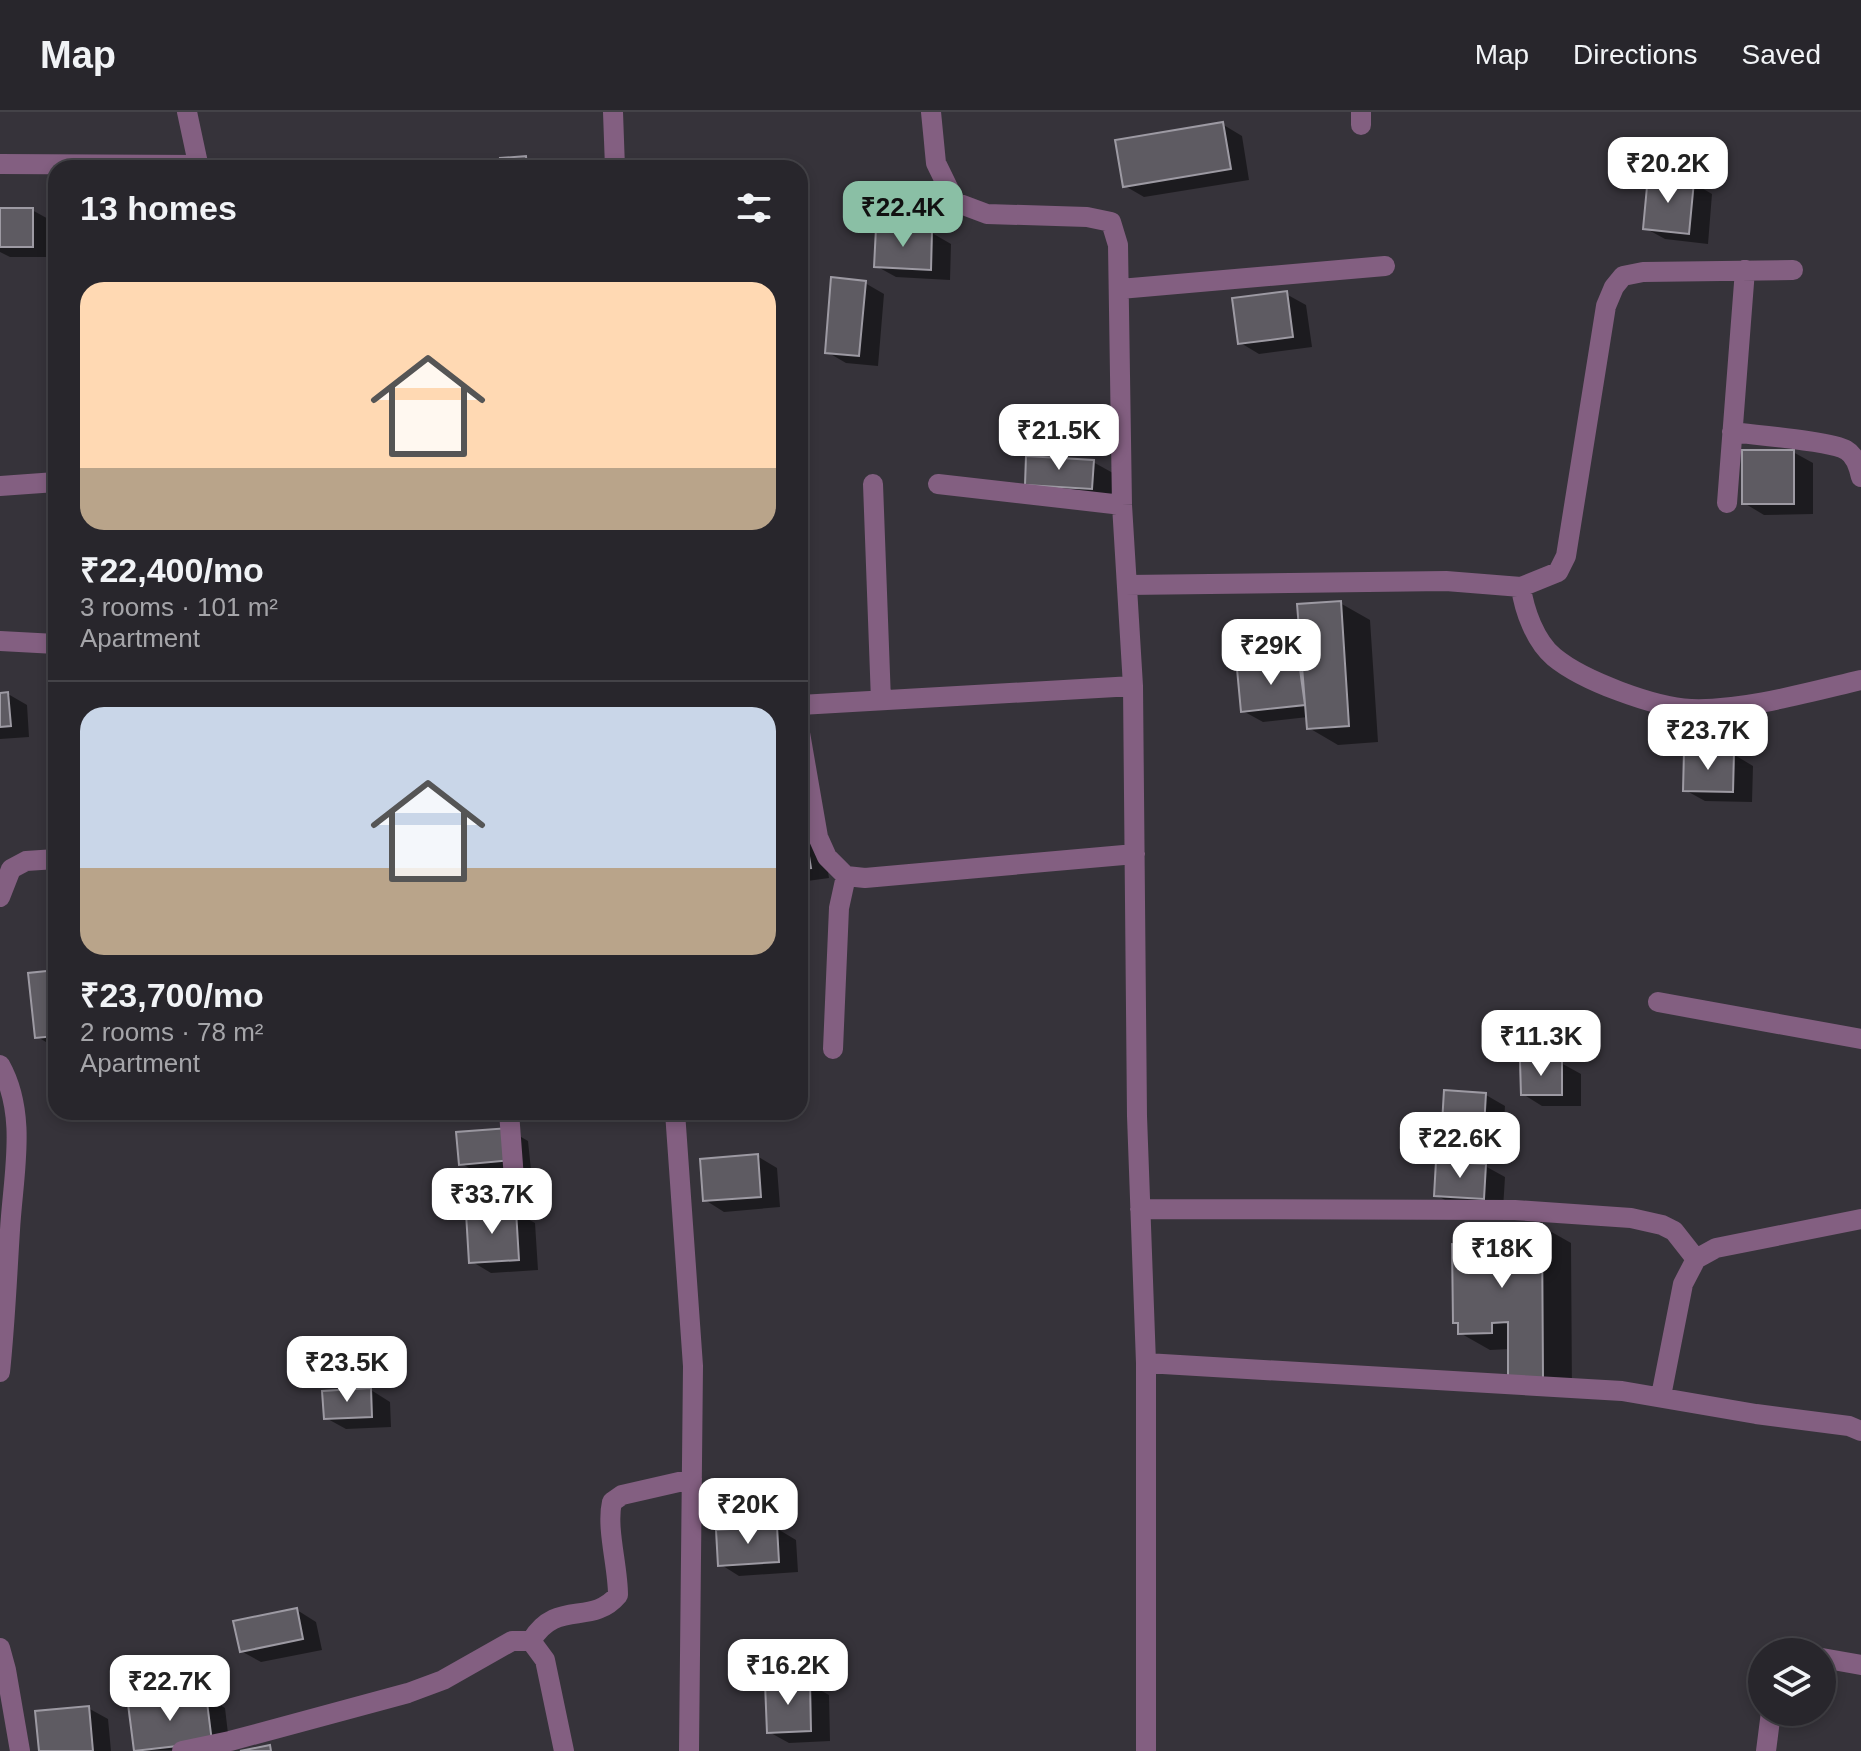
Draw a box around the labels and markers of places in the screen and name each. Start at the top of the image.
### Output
pin: ₹20.2K [1603,137,1733,205]
pin: ₹22.4K [838,181,968,249]
pin: ₹21.5K [994,404,1124,472]
pin: ₹29K [1224,619,1318,687]
pin: ₹23.7K [1643,704,1773,772]
pin: ₹11.3K [1476,1010,1606,1078]
pin: ₹22.6K [1395,1112,1525,1180]
pin: ₹33.7K [427,1168,557,1236]
pin: ₹18K [1455,1222,1549,1290]
pin: ₹23.5K [282,1336,412,1404]
pin: ₹20K [701,1478,795,1546]
pin: ₹16.2K [723,1639,853,1707]
pin: ₹22.7K [105,1655,235,1723]

